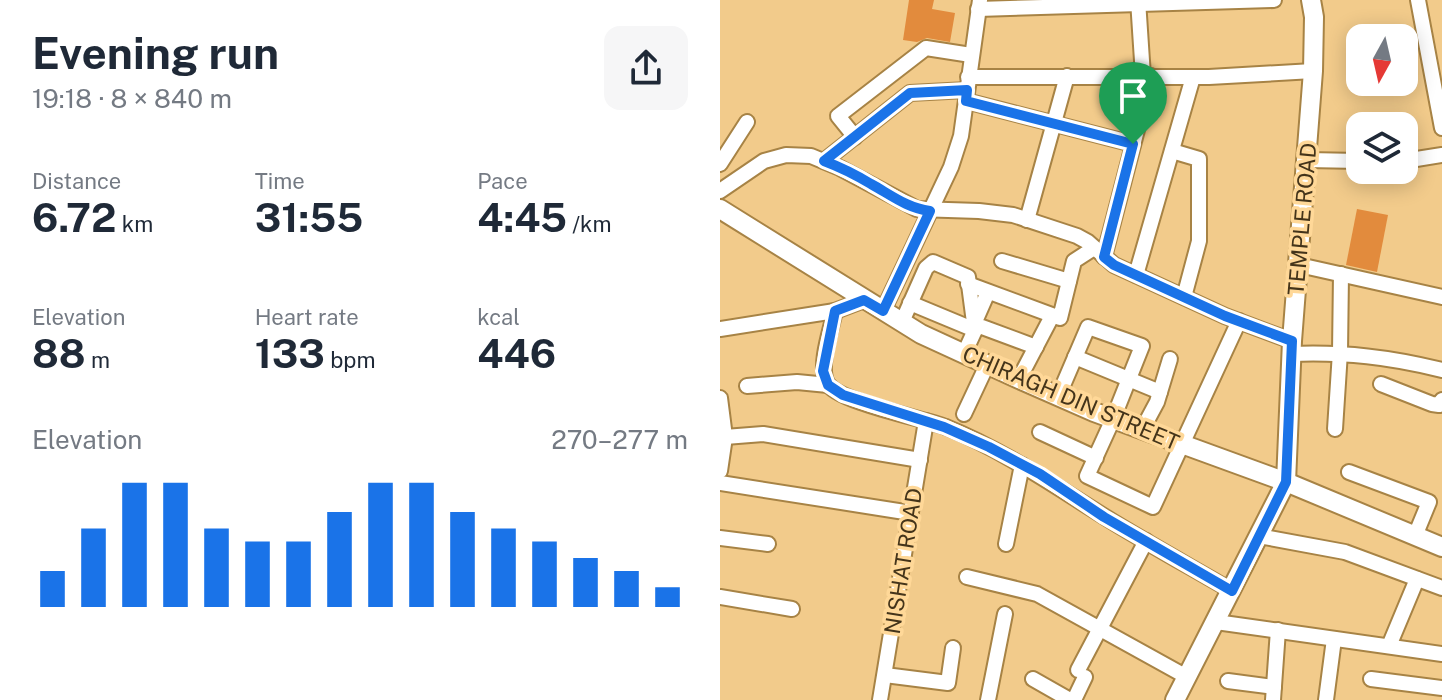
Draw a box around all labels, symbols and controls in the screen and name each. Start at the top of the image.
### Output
north arrow [1346,24,1418,96]
map controls [1346,24,1418,184]
button: share [604,26,688,110]
text: Evening run [32,27,279,79]
pin [1099,62,1167,144]
icon: arrive [1111,74,1155,118]
text: 19:18 · 8 × 840 m [32,83,232,114]
button: layers [1346,112,1418,184]
street label: TEMPLE ROAD [1282,142,1322,296]
text: Distance [32,168,121,194]
text: Time [255,168,305,194]
text: Pace [477,168,528,194]
text: 6.72 [32,194,117,241]
text: 31:55 [255,194,363,241]
text: 4:45 [477,194,567,241]
text: km [117,211,153,237]
text: /km [567,211,611,237]
text: Elevation [32,304,125,330]
text: Heart rate [255,304,359,330]
text: kcal [477,304,520,330]
text: 88 [32,330,86,377]
text: 133 [255,330,325,377]
text: 446 [477,330,556,377]
street label: CHIRAGH DIN STREET [959,341,1183,455]
text: m [86,347,110,373]
text: bpm [325,347,375,373]
text: Elevation [32,424,142,455]
text: 270–277 m [551,424,688,455]
street label: NISHAT ROAD [879,486,927,636]

